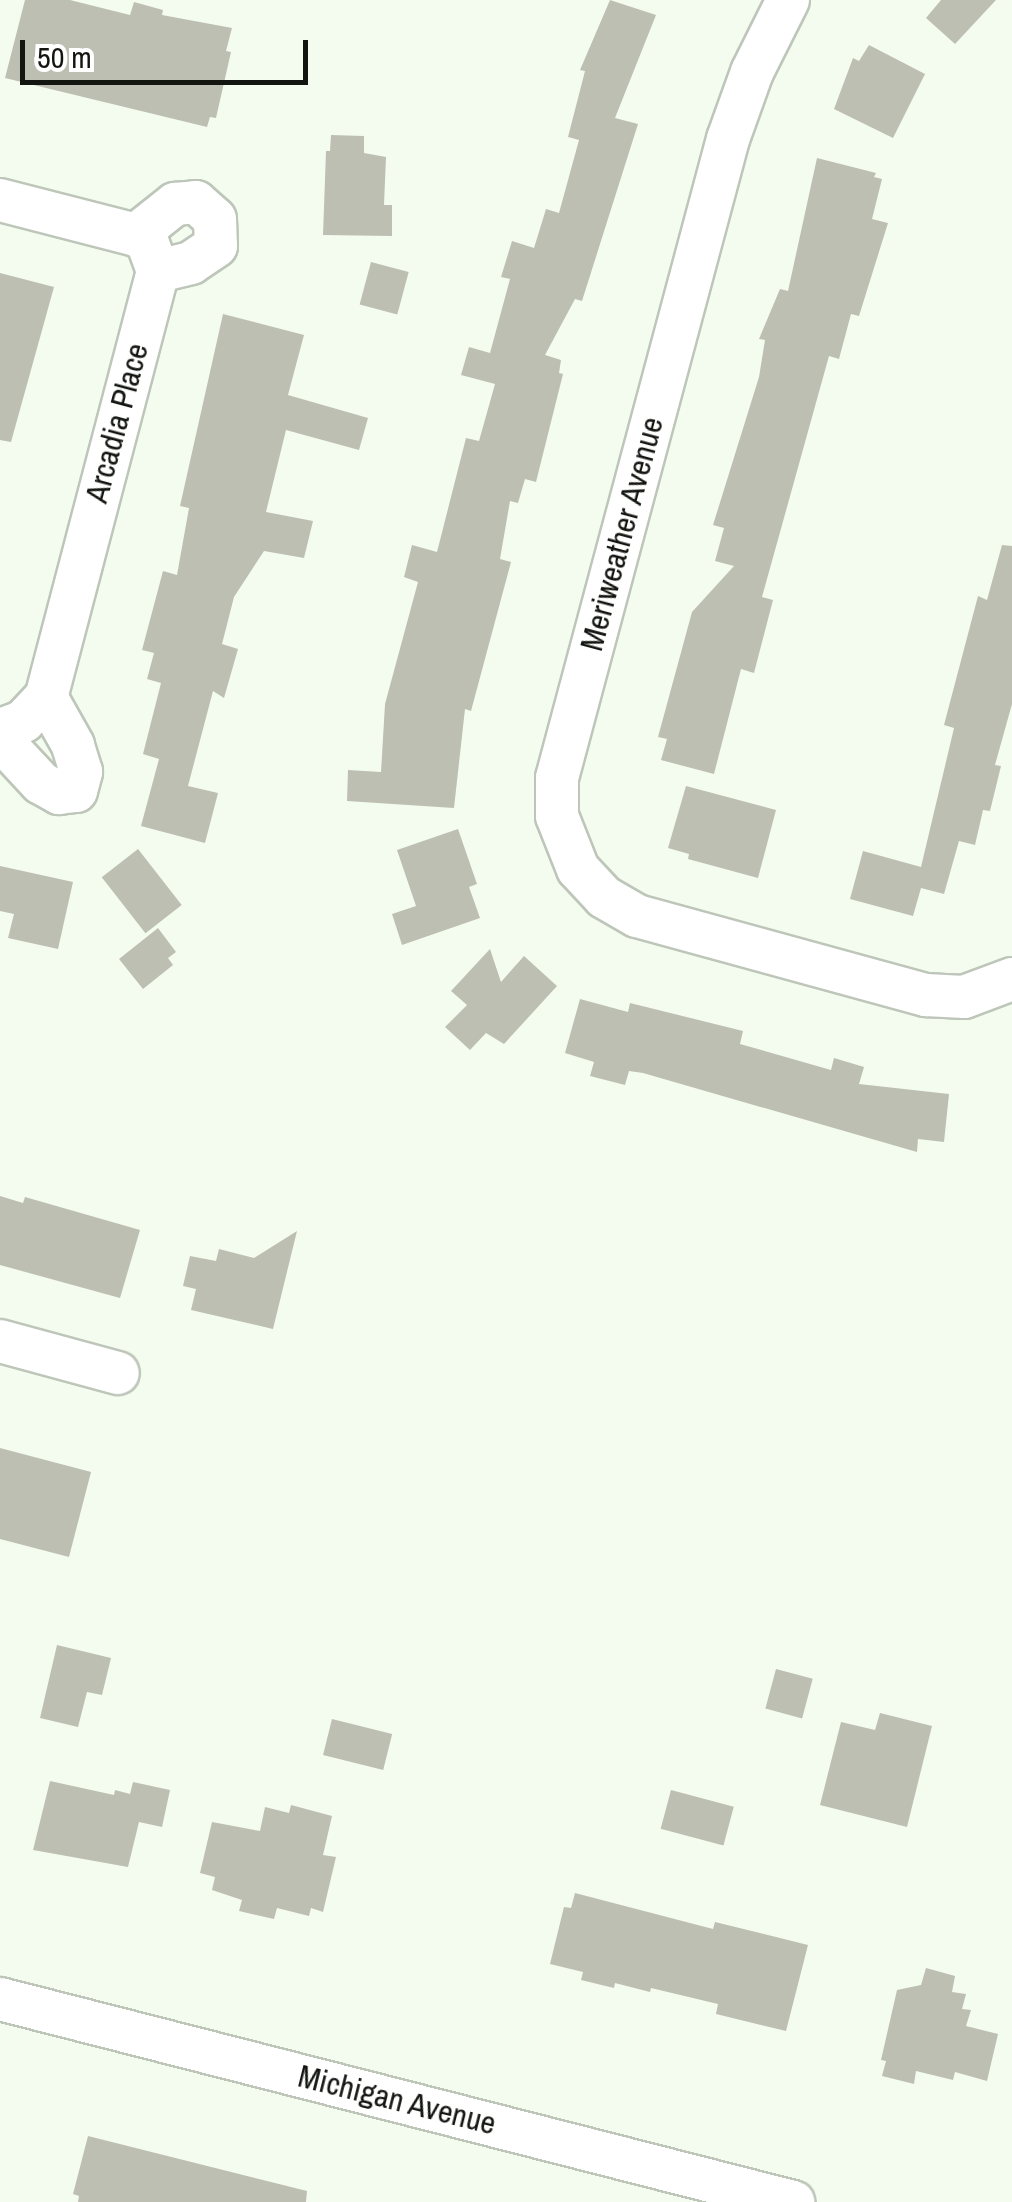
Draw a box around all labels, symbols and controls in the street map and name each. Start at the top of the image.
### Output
scale bar [25,20,312,82]
text: 50 m [37,37,92,77]
street label: Arcadia Place [77,339,157,507]
street label: Meriweather Avenue [572,412,672,656]
street label: Michigan Avenue [293,2057,501,2143]

